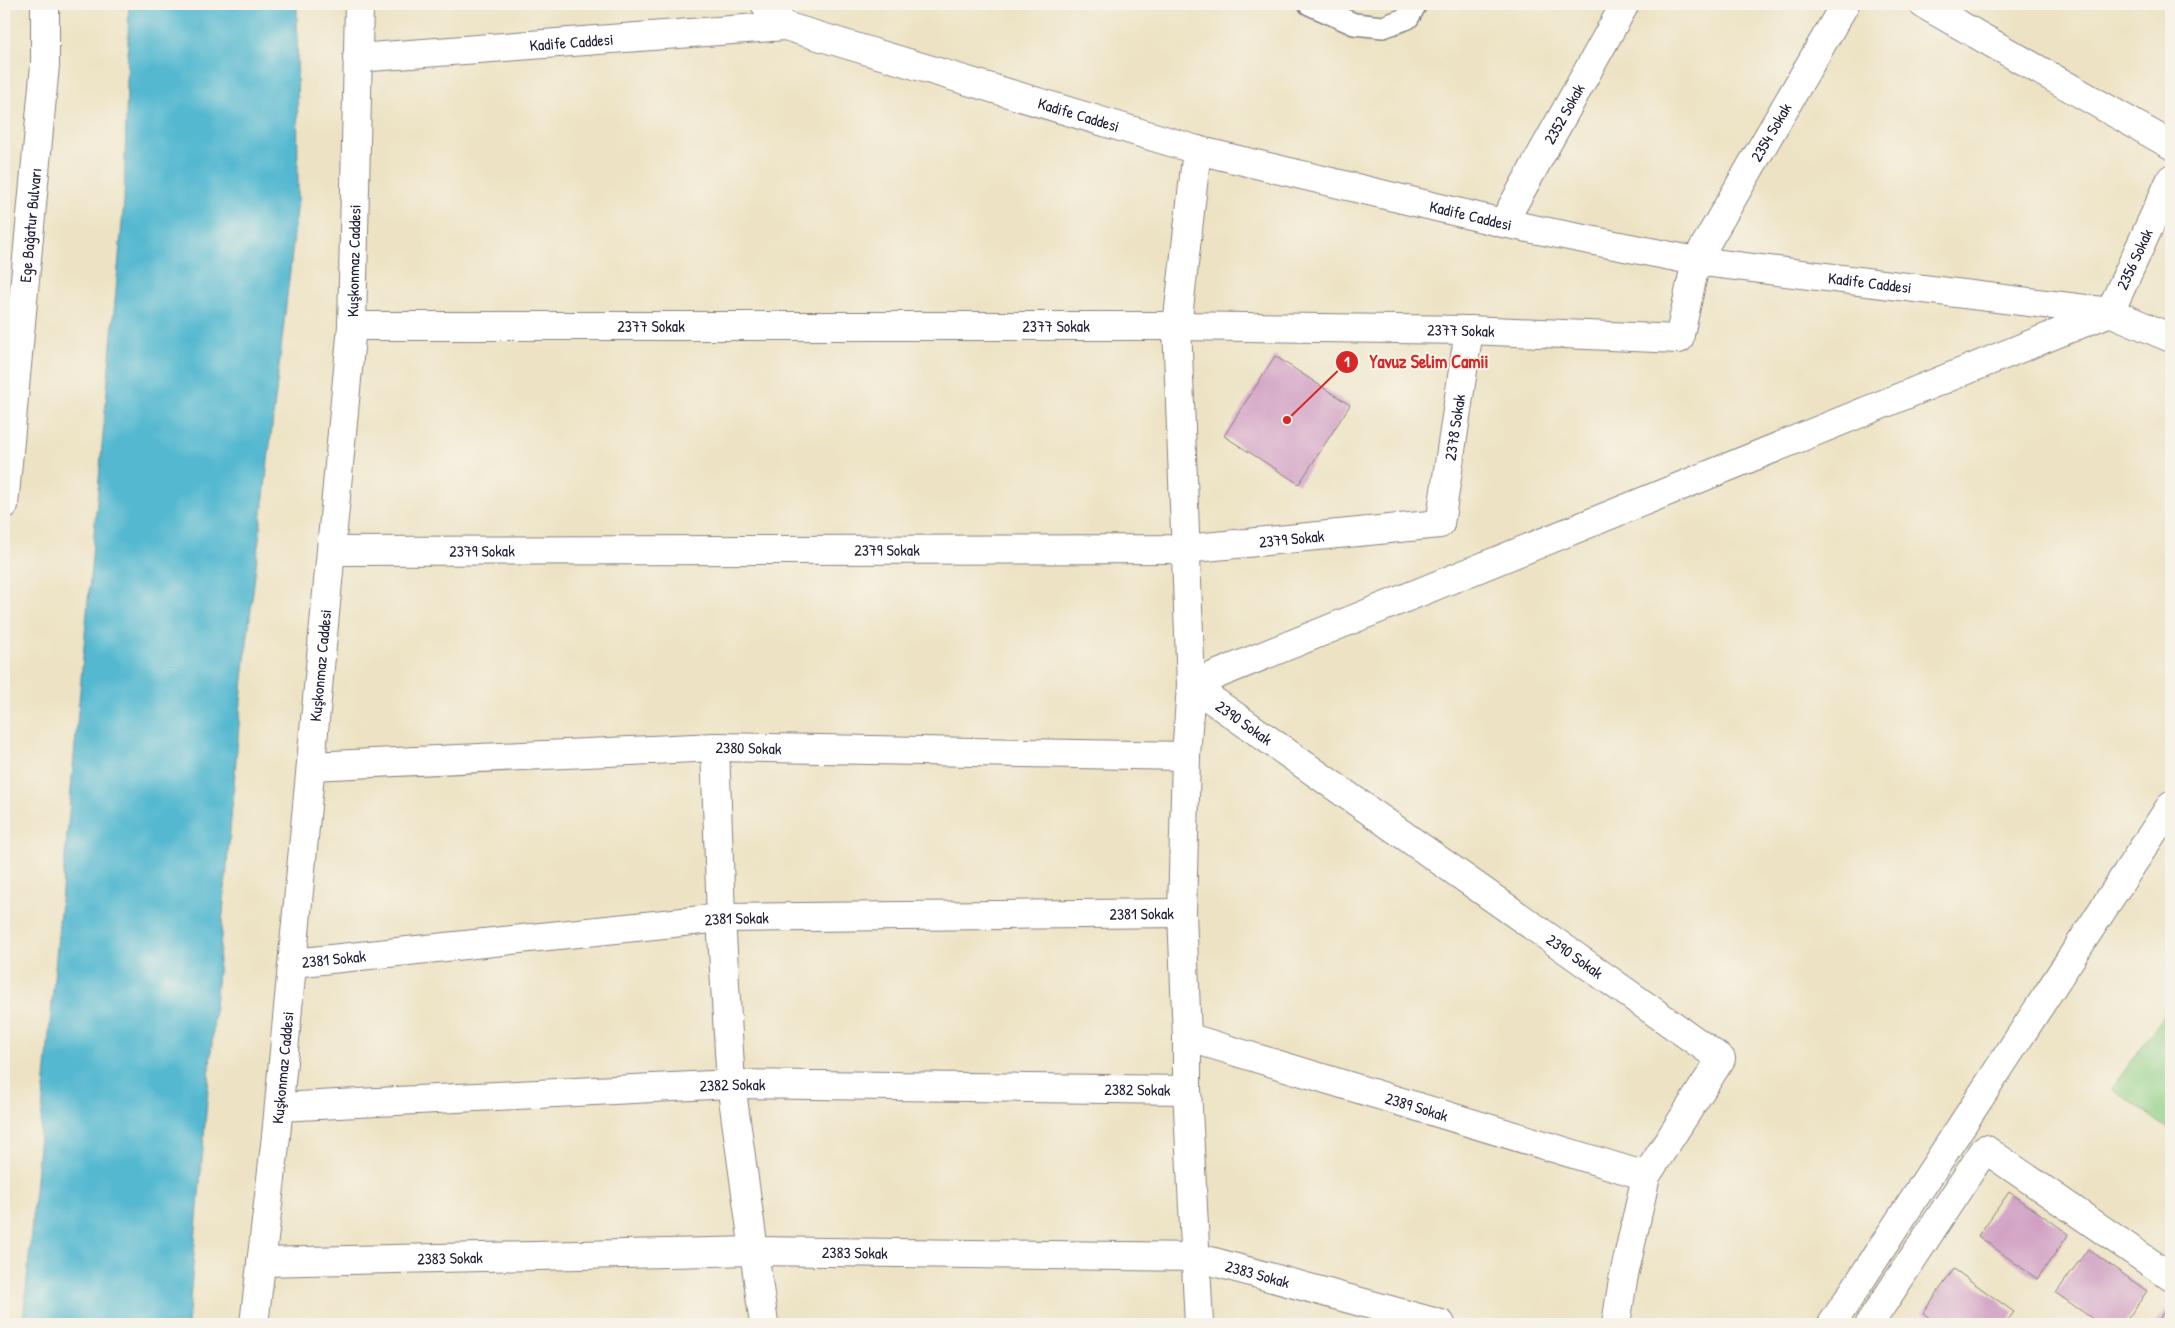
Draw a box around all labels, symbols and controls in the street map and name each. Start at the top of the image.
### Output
street label: Kadife Caddesi [529,28,614,56]
street label: 2352 Sokak [1538,79,1590,148]
street label: Kadife Caddesi [1035,92,1122,137]
street label: 2354 Sokak [1745,98,1797,166]
street label: Ege Bağatur Bulvarı [14,167,46,284]
street label: Kadife Caddesi [1427,195,1514,236]
street label: Kuşkonmaz Caddesi [341,204,366,317]
street label: 2356 Sokak [2111,225,2158,293]
street label: Kadife Caddesi [1827,266,1913,298]
street label: 2377 Sokak [617,315,685,337]
street label: 2377 Sokak [1022,315,1090,337]
street label: 2377 Sokak [1427,318,1496,342]
callout: Yavuz Selim Camii [1335,345,1499,378]
text: Yavuz Selim Camii [1369,349,1489,374]
text: 1 [1344,351,1350,372]
street label: 2378 Sokak [1439,392,1470,462]
street label: 2379 Sokak [1258,524,1326,553]
street label: 2379 Sokak [854,539,920,561]
street label: 2379 Sokak [449,540,515,562]
street label: Kuşkonmaz Caddesi [304,608,336,722]
street label: 2390 Sokak [1211,695,1277,750]
street label: 2380 Sokak [715,736,782,759]
street label: 2381 Sokak [1109,902,1174,925]
street label: 2381 Sokak [703,906,769,931]
street label: 2390 Sokak [1542,928,1608,984]
street label: 2381 Sokak [301,944,367,973]
street label: Kuşkonmaz Caddesi [266,1010,299,1125]
street label: 2382 Sokak [699,1073,766,1097]
street label: 2382 Sokak [1104,1078,1171,1101]
street label: 2389 Sokak [1383,1087,1451,1127]
street label: 2383 Sokak [822,1241,888,1264]
street label: 2383 Sokak [417,1246,483,1270]
street label: 2383 Sokak [1223,1255,1293,1293]

